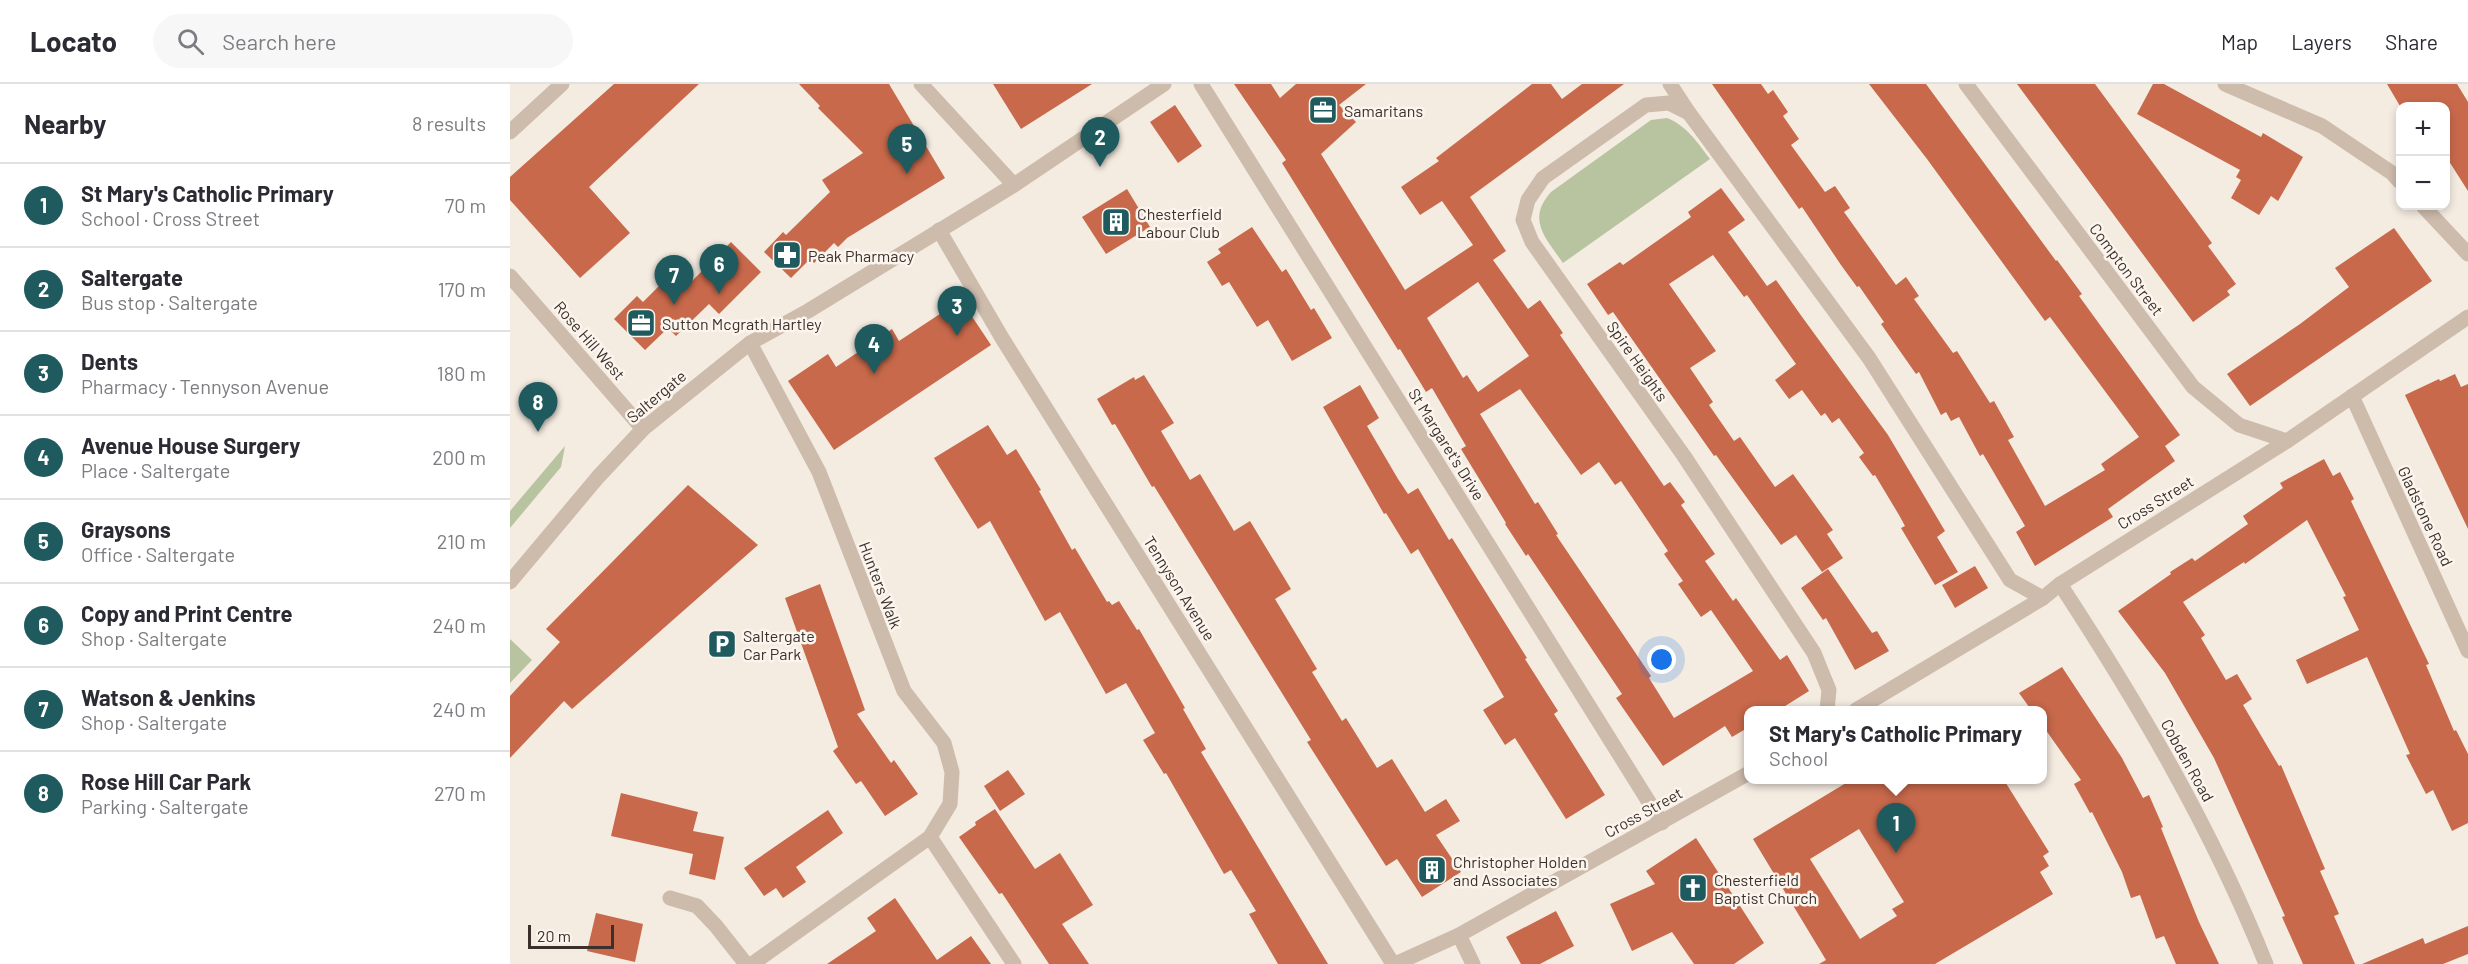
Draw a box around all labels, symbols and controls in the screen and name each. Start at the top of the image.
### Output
search box [153,14,573,68]
text: Locato [30,24,117,58]
icon: search [174,25,207,58]
text: Search here [222,28,337,54]
text: Map [2221,29,2258,54]
text: Layers [2291,29,2352,54]
text: Share [2385,29,2438,54]
office icon: Samaritans [1307,94,1339,126]
place label: Samaritans [1344,101,1423,120]
map controls [2396,102,2450,210]
button: + [2396,102,2450,156]
text: Nearby [24,108,106,139]
text: 8 results [412,111,486,135]
pin: 2 [1080,118,1120,167]
pin: 5 [888,124,926,174]
button: − [2396,156,2450,210]
text: St Mary's Catholic Primary [81,180,334,206]
text: 1 [40,193,47,217]
text: 70 m [445,193,486,217]
place label: Chesterfield Labour Club [1137,204,1222,241]
text: School · Cross Street [81,206,260,230]
building icon: Chesterfield Labour Club [1100,206,1132,238]
street label: Compton Street [2086,219,2168,319]
pharmacy icon: Peak Pharmacy [771,239,803,271]
pin: 6 [700,244,738,294]
place label: Peak Pharmacy [808,246,915,265]
pin: 7 [654,256,694,305]
text: Saltergate [81,264,183,290]
text: 2 [38,277,49,301]
text: 170 m [438,277,486,301]
pin: 3 [938,286,976,336]
text: Bus stop · Saltergate [81,290,258,314]
street label: Rose Hill West [551,297,629,383]
office icon: Sutton Mcgrath Hartley [625,307,657,339]
place label: Sutton Mcgrath Hartley [662,314,822,333]
street label: Spire Heights [1603,317,1673,405]
pin: 4 [854,324,894,374]
text: Dents [81,348,138,374]
text: 3 [38,361,49,385]
text: 180 m [437,361,486,385]
street label: Saltergate [622,366,690,426]
text: Pharmacy · Tennyson Avenue [81,374,329,398]
pin: 8 [519,382,558,432]
street label: St Margaret's Drive [1405,384,1489,504]
text: Avenue House Surgery [81,432,300,458]
text: 4 [37,445,50,469]
text: 200 m [432,445,486,469]
text: Place · Saltergate [81,458,230,482]
street label: Gladstone Road [2395,463,2457,569]
street label: Cross Street [2113,471,2197,533]
text: Graysons [81,516,171,542]
text: 5 [38,529,49,553]
text: 210 m [437,529,486,553]
street label: Tennyson Avenue [1140,532,1220,644]
street label: Hunters Walk [856,539,906,631]
text: Office · Saltergate [81,542,235,566]
text: Copy and Print Centre [81,600,292,626]
text: 6 [38,613,49,637]
text: 240 m [432,613,486,637]
text: Shop · Saltergate [81,626,227,650]
place label: Saltergate Car Park [743,626,815,663]
parking icon: Saltergate Car Park [706,628,738,660]
your location [1647,645,1676,674]
text: Watson & Jenkins [81,684,256,710]
text: 7 [39,697,48,721]
text: 240 m [432,697,486,721]
popup [1744,706,2047,784]
text: Shop · Saltergate [81,710,227,734]
street label: Cobden Road [2158,715,2218,805]
text: St Mary's Catholic Primary [1769,720,2022,746]
text: School [1769,746,1828,770]
text: Rose Hill Car Park [81,768,251,794]
text: 8 [38,781,49,805]
text: 270 m [434,781,486,805]
street label: Cross Street [1601,783,1685,841]
text: Parking · Saltergate [81,794,249,818]
pin: 1 [1876,804,1916,853]
place label: Christopher Holden and Associates [1453,852,1587,889]
building icon: Christopher Holden and Associates [1416,854,1448,886]
place label: Chesterfield Baptist Church [1714,870,1817,907]
church icon: Chesterfield Baptist Church [1677,872,1709,904]
scale bar [528,922,614,950]
text: 20 m [537,926,571,945]

